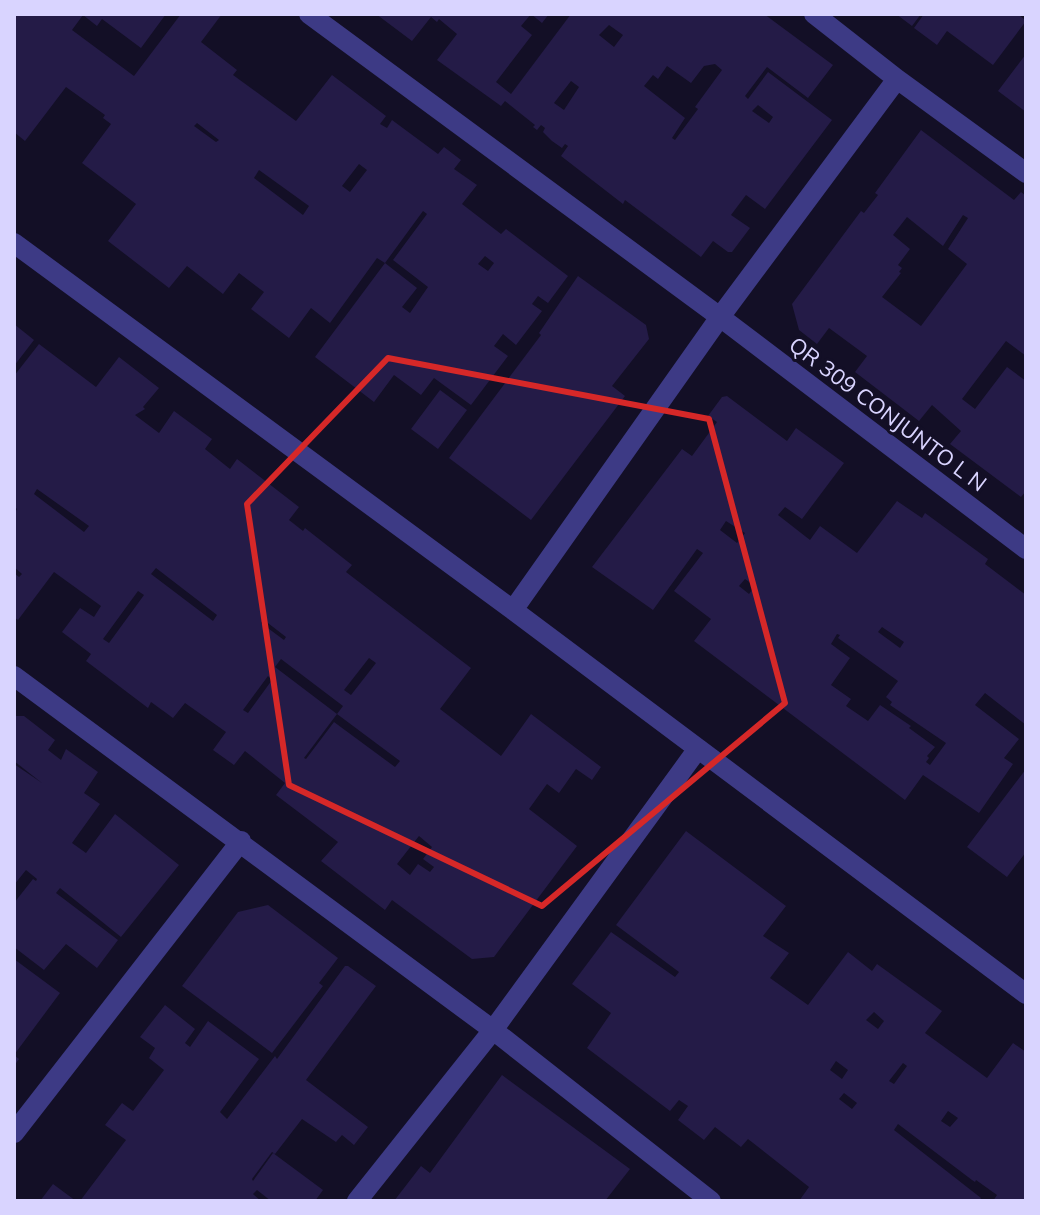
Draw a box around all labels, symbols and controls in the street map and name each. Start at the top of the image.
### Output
street label: QR 309 CONJUNTO L N [784,331,992,497]

